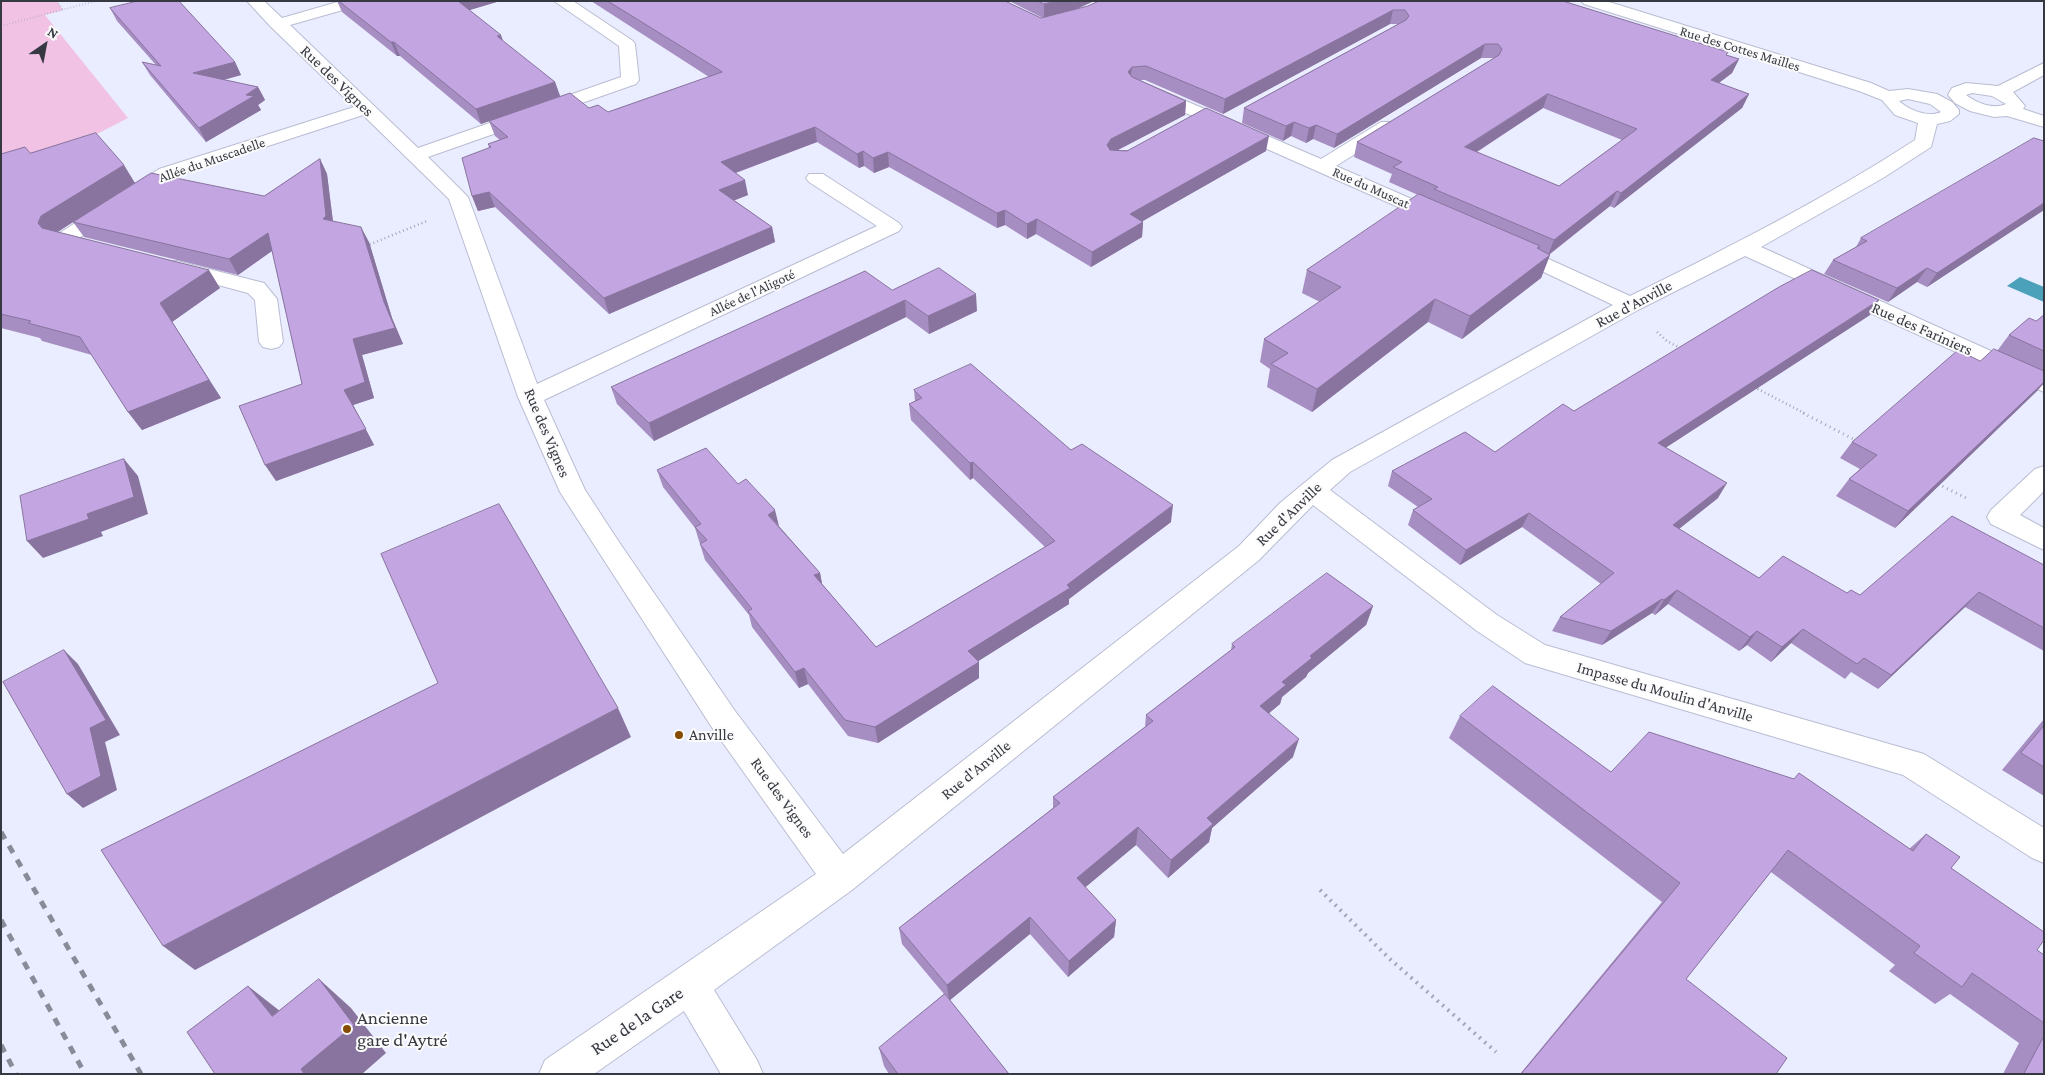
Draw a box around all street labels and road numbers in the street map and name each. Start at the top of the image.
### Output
street label: Rue des Cottes Mailles [1678,23,1802,75]
street label: Rue des Vignes [296,41,378,121]
street label: Allée du Muscadelle [157,134,267,186]
street label: Rue du Muscat [1330,164,1412,212]
street label: Allée de l'Aligoté [706,266,798,320]
street label: Rue d'Anville [1592,276,1676,332]
street label: Rue des Fariniers [1869,298,1975,360]
street label: Rue des Vignes [520,386,574,480]
street label: Rue d'Anville [1252,478,1326,550]
street label: Impasse du Moulin d'Anville [1575,658,1755,726]
street label: Rue d'Anville [937,736,1015,804]
street label: Rue des Vignes [746,754,818,842]
street label: Rue de la Gare [586,982,688,1060]

